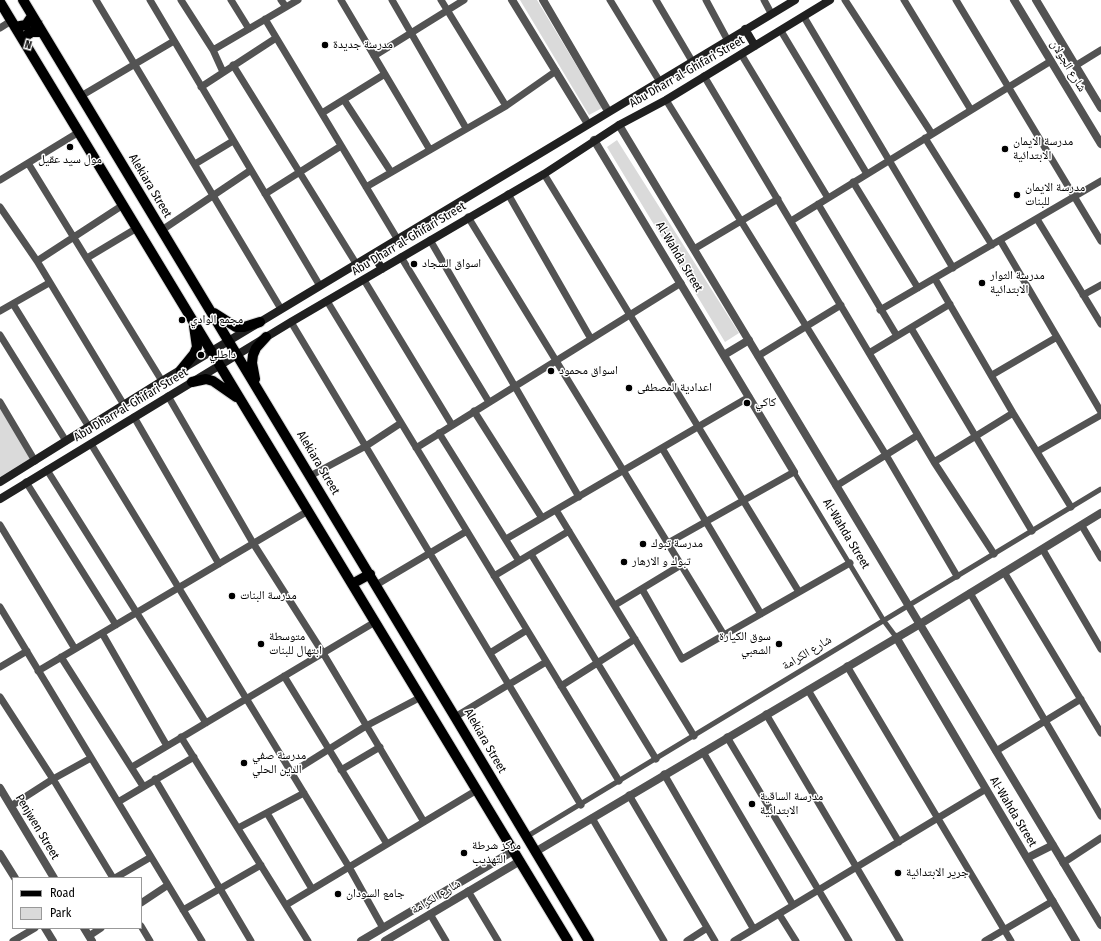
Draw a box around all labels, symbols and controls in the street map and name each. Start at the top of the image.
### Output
north arrow [12,12,52,52]
street label: Abu Dharr al-Ghifari Street [627,33,747,111]
text: N [24,37,34,51]
street label: شارع الجولان [1047,37,1089,95]
place label: مدرسة جديدة [333,38,393,52]
marker: مدرسة جديدة [320,40,330,50]
place label: مدرسة الايمان الابتدائية [1013,135,1073,163]
marker: مول سيد عقيل [65,142,75,152]
marker: مدرسة الايمان الابتدائية [1000,144,1010,154]
street label: Alekiara Street [125,151,175,221]
place label: مول سيد عقيل [38,153,102,167]
place label: مدرسة الايمان للبنات [1025,181,1085,209]
marker: مدرسة الايمان للبنات [1012,190,1022,200]
street label: Abu Dharr al-Ghifari Street [349,199,469,279]
street label: Al-Wahda Street [652,219,706,295]
place label: اسواق السجاد [422,257,481,271]
marker: اسواق السجاد [409,259,419,269]
place label: مدرسة الثوار الابتدائية [990,269,1045,297]
marker: مدرسة الثوار الابتدائية [977,278,987,288]
place label: مجمع الوادي [190,313,243,327]
marker: مجمع الوادي [177,315,187,325]
place label: داطلي [209,348,236,362]
marker: داطلي [196,350,206,360]
place label: اسواق محمود [559,364,618,378]
street label: Abu Dharr al-Ghifari Street [71,365,191,445]
marker: اسواق محمود [546,366,556,376]
place label: اعدادية المصطفى [637,381,712,395]
marker: اعدادية المصطفى [624,383,634,393]
place label: كاكي [755,396,776,410]
marker: كاكي [742,398,752,408]
street label: Alekiara Street [293,428,343,498]
street label: Al-Wahda Street [819,496,873,572]
place label: مدرسة تبوك [651,537,703,551]
marker: مدرسة تبوك [638,539,648,549]
place label: تبوك و الازهار [632,555,691,569]
marker: تبوك و الازهار [619,557,629,567]
place label: مدرسة البنات [240,589,297,603]
marker: مدرسة البنات [227,591,237,601]
place label: متوسطة ابتهال للبنات [269,630,322,658]
place label: سوق الكيارة الشعبي [719,630,771,658]
street label: شارع الكرامة [780,633,834,673]
marker: متوسطة ابتهال للبنات [256,639,266,649]
marker: سوق الكيارة الشعبي [774,639,784,649]
street label: Alekiara Street [461,706,509,776]
place label: مدرسة صفي الدين الحلي [252,749,306,777]
marker: مدرسة صفي الدين الحلي [239,758,249,768]
street label: Al-Wahda Street [986,774,1040,850]
place label: مدرسة الساقية الابتدائية [760,790,823,818]
street label: Penjwen Street [12,792,62,862]
marker: مدرسة الساقية الابتدائية [747,799,757,809]
place label: مركز شرطة التهذيب [472,839,521,867]
marker: مركز شرطة التهذيب [459,848,469,858]
place label: جرير الابتدائية [906,866,969,880]
marker: جرير الابتدائية [893,868,903,878]
legend [12,877,142,929]
street label: شارع الكرامة [409,877,463,917]
text: Road [50,886,75,900]
place label: جامع السودان [346,887,405,901]
marker: جامع السودان [333,889,343,899]
text: Park [50,906,71,920]

